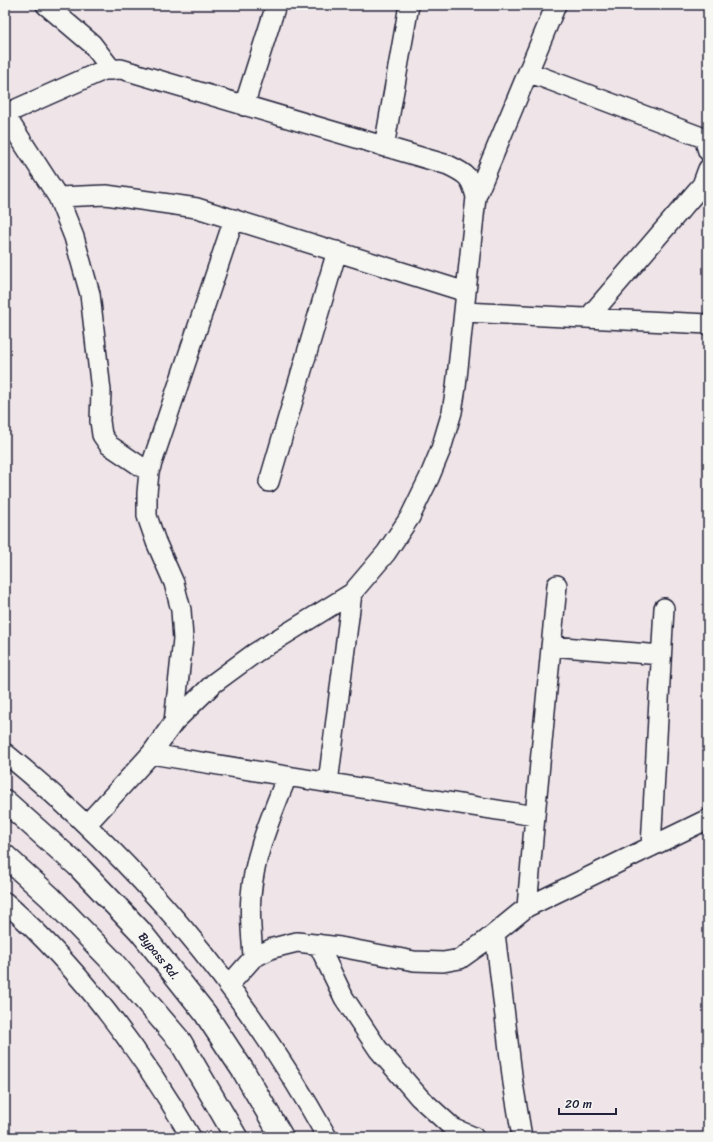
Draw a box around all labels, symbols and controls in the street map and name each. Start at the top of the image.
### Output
street label: Bypass Rd. [133,927,185,985]
scale bar [559,1090,616,1116]
text: 20 m [565,1093,592,1115]

